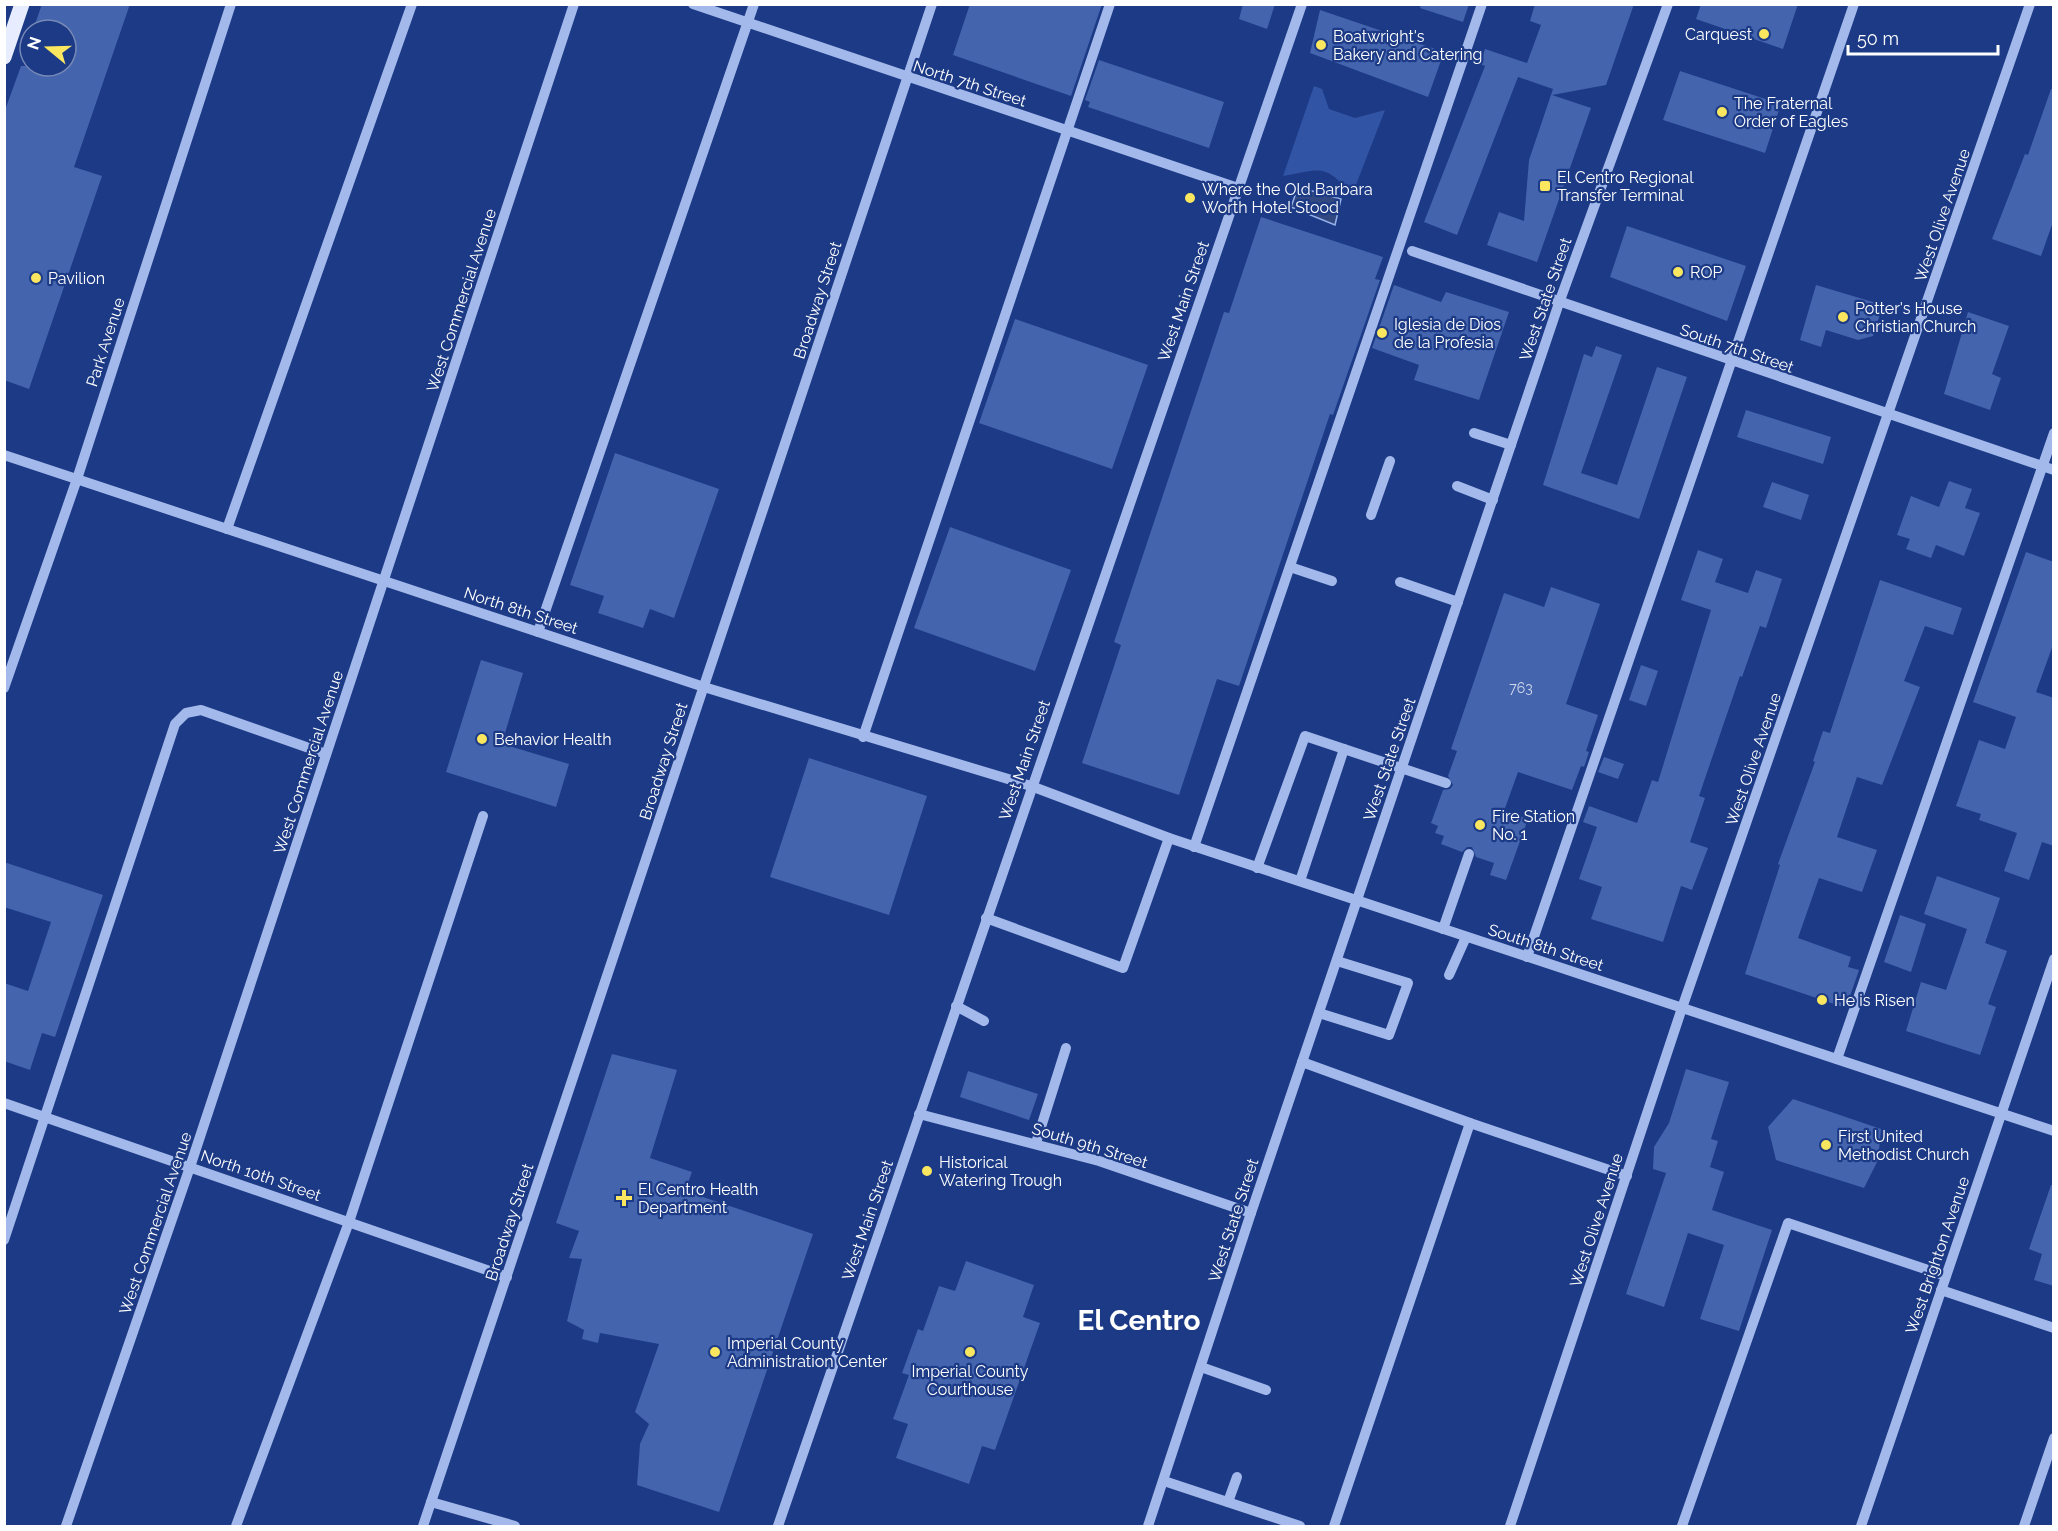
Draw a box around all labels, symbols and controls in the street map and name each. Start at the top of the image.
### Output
north arrow [18,18,78,78]
scale bar [1848,18,1998,56]
place label: Carquest [1685,25,1753,44]
place label: Boatwright's Bakery and Catering [1333,27,1482,64]
marker: Carquest [1757,27,1771,41]
text: 50 m [1857,28,1899,49]
text: N [23,34,45,52]
marker: Boatwright's Bakery and Catering [1314,38,1328,52]
street label: North 7th Street [911,56,1029,111]
place label: The Fraternal Order of Eagles [1734,94,1848,131]
marker: The Fraternal Order of Eagles [1715,105,1729,119]
street label: West Olive Avenue [1911,146,1974,284]
place label: El Centro Regional Transfer Terminal [1557,168,1694,205]
marker: El Centro Regional Transfer Terminal [1538,179,1552,193]
place label: Where the Old Barbara Worth Hotel Stood [1202,180,1373,217]
marker: Where the Old Barbara Worth Hotel Stood [1183,191,1197,205]
street label: West Commercial Avenue [423,206,500,394]
street label: West State Street [1516,235,1576,363]
street label: West Main Street [1154,238,1213,364]
street label: Broadway Street [790,239,846,361]
place label: ROP [1690,263,1722,282]
marker: ROP [1671,265,1685,279]
place label: Pavilion [48,269,105,288]
marker: Pavilion [29,271,43,285]
street label: Park Avenue [82,295,129,389]
place label: Potter's House Christian Church [1855,299,1976,336]
marker: Potter's House Christian Church [1836,310,1850,324]
place label: Iglesia de Dios de la Profesia [1394,315,1501,352]
street label: South 7th Street [1677,320,1797,377]
marker: Iglesia de Dios de la Profesia [1375,326,1389,340]
street label: North 8th Street [461,583,581,638]
street label: West Commercial Avenue [270,668,347,856]
house number: 763 [1509,680,1533,696]
street label: West Olive Avenue [1722,690,1785,828]
street label: West State Street [1360,695,1420,823]
street label: West Main Street [995,697,1054,823]
street label: Broadway Street [636,700,692,822]
place label: Behavior Health [494,730,612,749]
marker: Behavior Health [475,732,489,746]
place label: Fire Station No. 1 [1492,807,1575,844]
marker: Fire Station No. 1 [1473,818,1487,832]
street label: South 8th Street [1486,920,1607,975]
place label: He is Risen [1834,991,1915,1010]
marker: He is Risen [1815,993,1829,1007]
street label: South 9th Street [1030,1119,1151,1172]
place label: First United Methodist Church [1838,1127,1969,1164]
street label: West Commercial Avenue [115,1130,196,1317]
marker: First United Methodist Church [1819,1138,1833,1152]
street label: North 10th Street [198,1146,324,1205]
street label: West Olive Avenue [1566,1151,1627,1289]
place label: Historical Watering Trough [939,1153,1062,1190]
street label: West State Street [1205,1155,1263,1284]
street label: West Main Street [838,1157,897,1283]
street label: Broadway Street [482,1161,538,1283]
marker: Historical Watering Trough [920,1164,934,1178]
street label: West Brighton Avenue [1902,1174,1973,1336]
place label: El Centro Health Department [638,1180,758,1217]
marker: El Centro Health Department [615,1189,633,1207]
district label: El Centro [1078,1304,1200,1337]
place label: Imperial County Administration Center [727,1334,888,1371]
marker: Imperial County Administration Center [708,1345,722,1359]
marker: Imperial County Courthouse [963,1345,977,1359]
place label: Imperial County Courthouse [912,1362,1029,1399]

